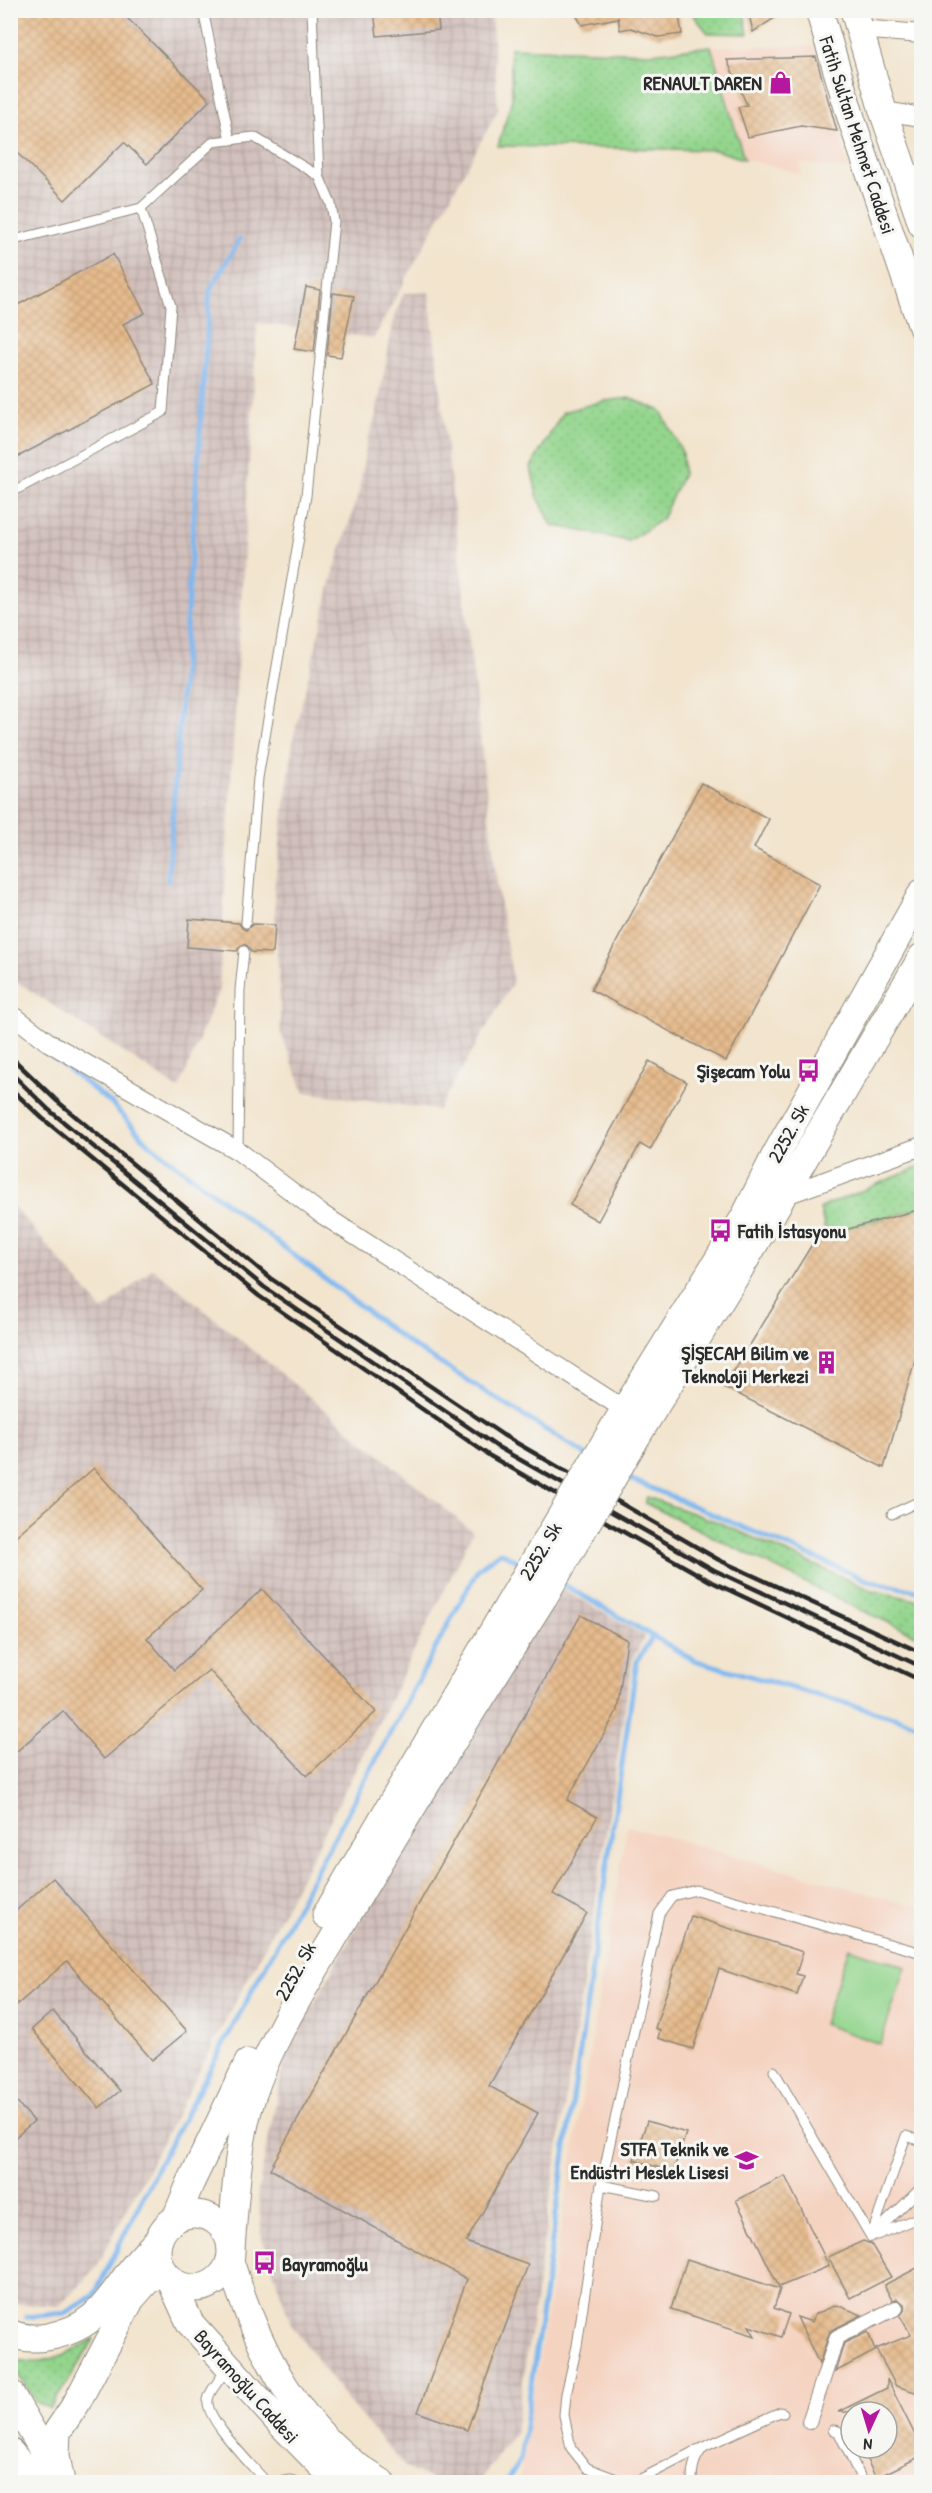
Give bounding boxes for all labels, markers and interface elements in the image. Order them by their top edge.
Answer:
street label: Fatih Sultan Mehmet Caddesi [813,32,903,237]
place label: RENAULT DAREN [643,69,762,96]
shop icon: RENAULT DAREN [767,69,793,95]
place label: Şişecam Yolu [697,1057,791,1084]
bus stop icon: Şişecam Yolu [795,1057,821,1083]
street label: 2252. Sk [761,1099,815,1167]
bus stop icon: Fatih İstasyonu [707,1217,733,1243]
place label: Fatih İstasyonu [737,1217,847,1245]
place label: ŞİŞECAM Bilim ve Teknoloji Merkezi [681,1339,809,1389]
building icon: ŞİŞECAM Bilim ve Teknoloji Merkezi [814,1350,840,1376]
street label: 2252. Sk [512,1517,568,1585]
street label: 2252. Sk [268,1937,322,2005]
place label: STFA Teknik ve Endüstri Meslek Lisesi [570,2135,729,2185]
school or university icon: STFA Teknik ve Endüstri Meslek Lisesi [734,2147,760,2173]
bus stop icon: Bayramoğlu [251,2250,277,2276]
place label: Bayramoğlu [282,2250,369,2278]
street label: Bayramoğlu Caddesi [188,2323,306,2449]
north arrow [839,2400,899,2460]
text: N [862,2434,873,2456]

